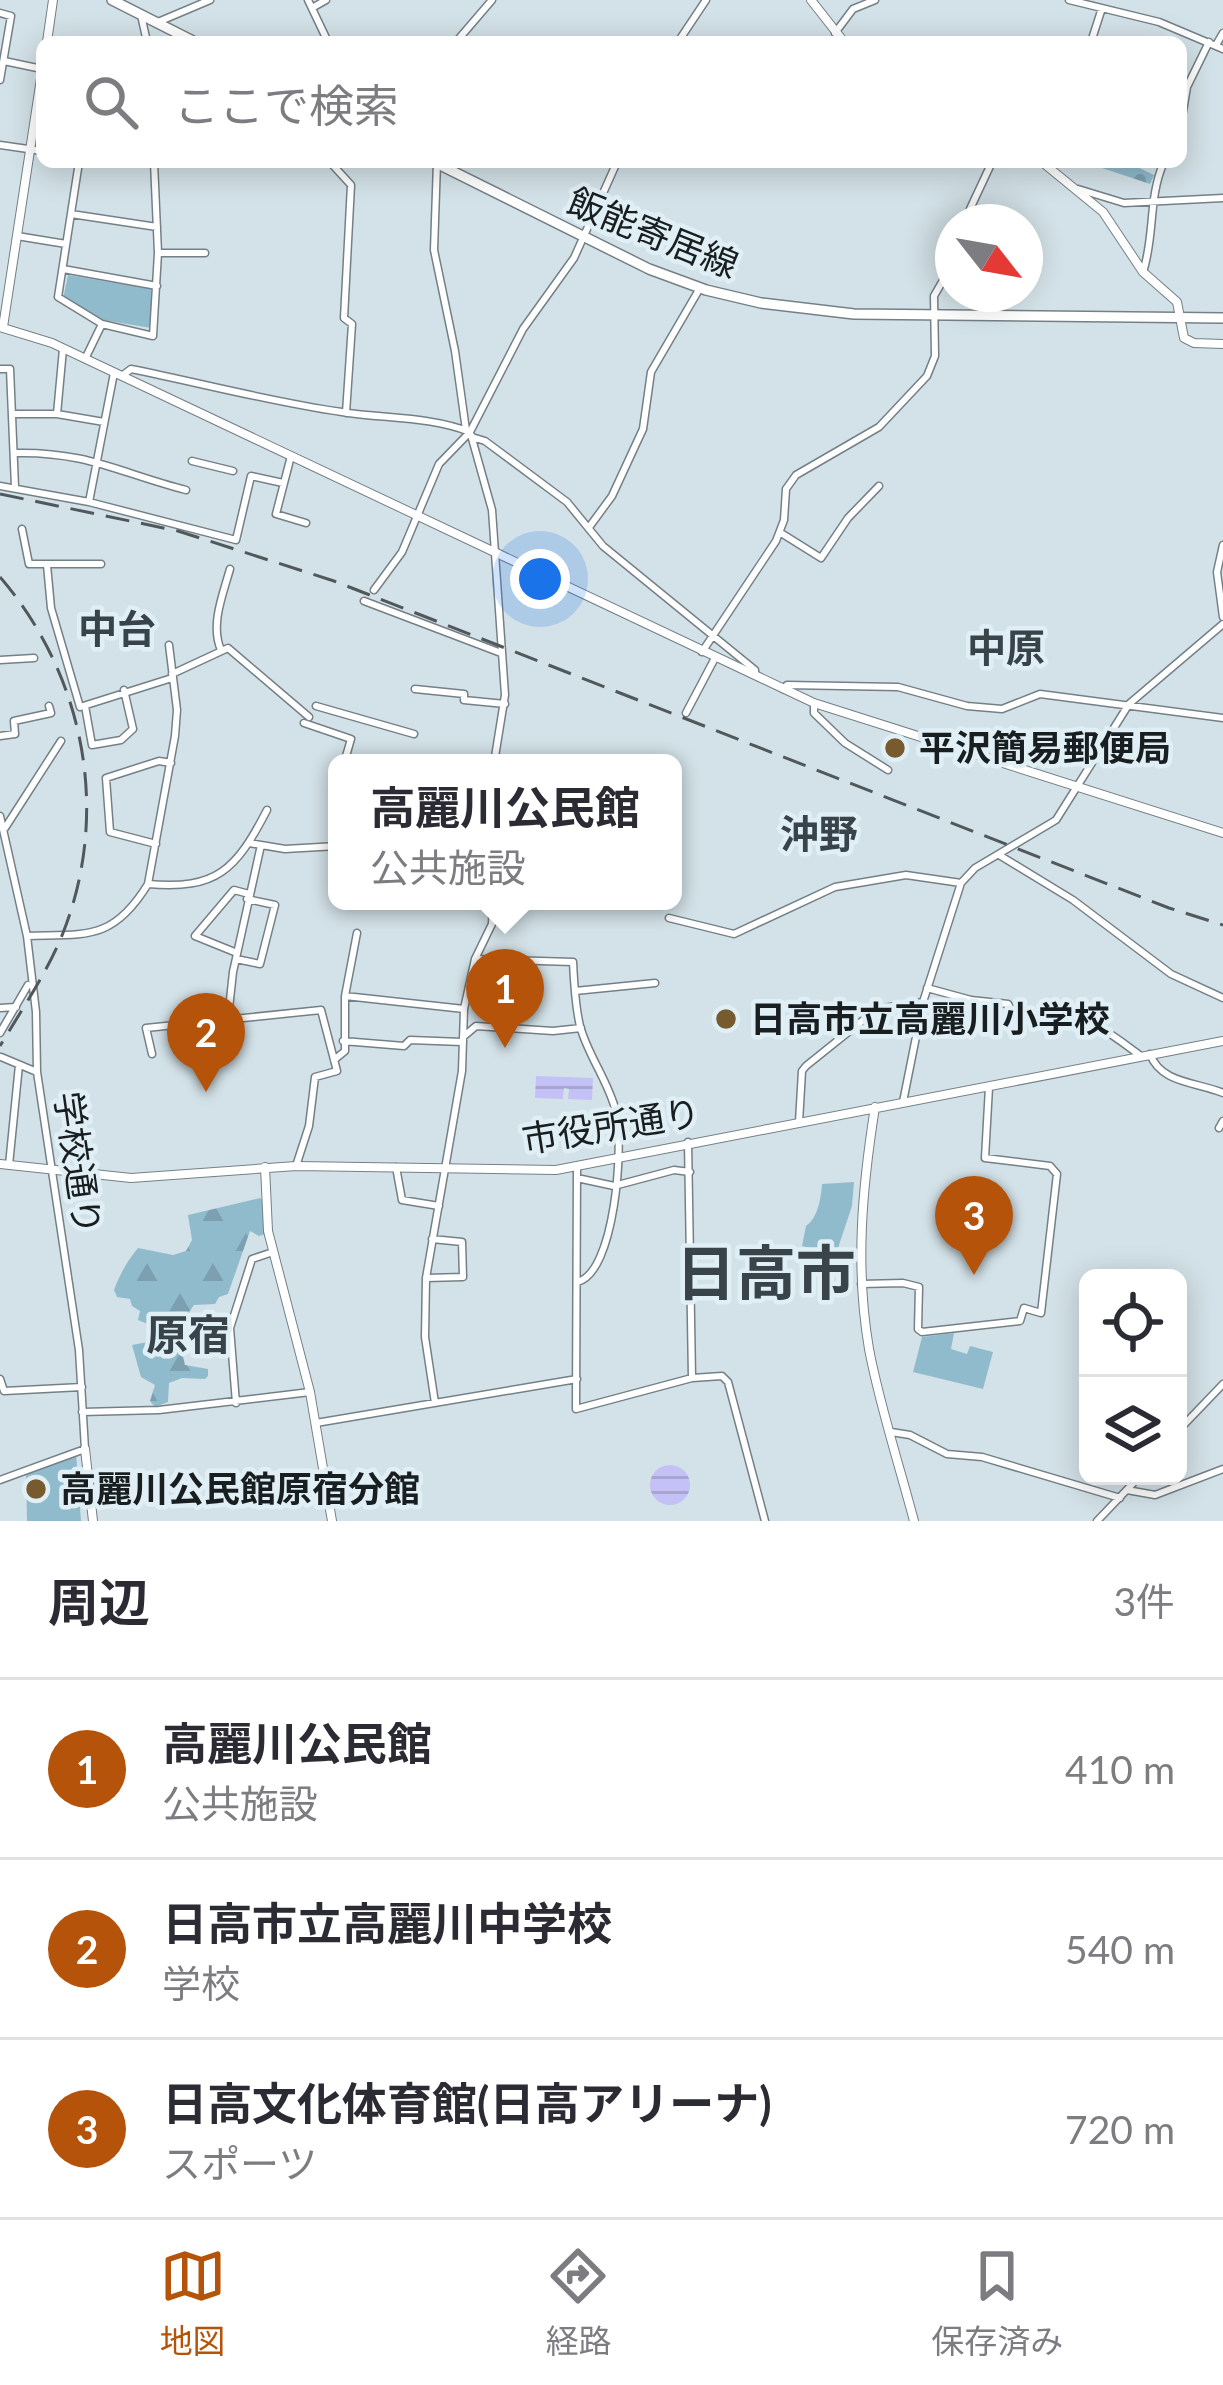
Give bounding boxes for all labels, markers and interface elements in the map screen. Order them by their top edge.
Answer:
search box [36,36,1187,168]
icon: search [78,69,144,135]
text: ここで検索 [174,78,399,132]
street label: 飯能寄居線 [562,178,745,286]
north arrow [935,204,1043,312]
your location [510,549,570,609]
district label: 中台 [78,605,156,651]
district label: 中原 [967,624,1045,670]
place label: 平沢簡易郵便局 [919,725,1171,769]
marker: 平沢簡易郵便局 [882,735,908,761]
popup [328,754,682,910]
text: 高麗川公民館 [370,780,640,834]
district label: 沖野 [780,810,858,856]
text: 公共施設 [370,844,526,890]
pin: 1 [466,949,544,1048]
pin: 2 [167,993,245,1092]
place label: 日高市立高麗川小学校 [750,996,1110,1040]
marker: 日高市立高麗川小学校 [713,1006,739,1032]
street label: 学校通り [47,1088,111,1237]
street label: 市役所通り [519,1089,703,1161]
pin: 3 [935,1176,1013,1275]
district label: 日高市 [676,1236,856,1308]
map controls [1079,1269,1187,1485]
button: locate [1079,1269,1187,1377]
district label: 原宿 [146,1309,230,1359]
button: layers [1079,1377,1187,1485]
place label: 高麗川公民館原宿分館 [60,1466,420,1510]
marker: 高麗川公民館原宿分館 [23,1476,49,1502]
text: 周辺 [48,1571,150,1632]
text: 3件 [1113,1578,1175,1624]
text: 高麗川公民館 [162,1716,432,1770]
text: 1 [76,1746,98,1792]
text: 410 m [1065,1746,1175,1792]
text: 公共施設 [162,1780,318,1826]
text: 日高市立高麗川中学校 [162,1896,612,1950]
text: 2 [76,1926,98,1972]
text: 540 m [1065,1926,1175,1972]
text: 学校 [162,1960,240,2006]
text: 日高文化体育館(日高アリーナ) [162,2076,772,2130]
text: 3 [76,2106,98,2152]
text: 720 m [1065,2106,1175,2152]
text: スポーツ [162,2140,317,2186]
tab: 地図 [160,2243,226,2363]
tab: 経路 [545,2243,611,2363]
tab: 保存済み [931,2243,1063,2363]

